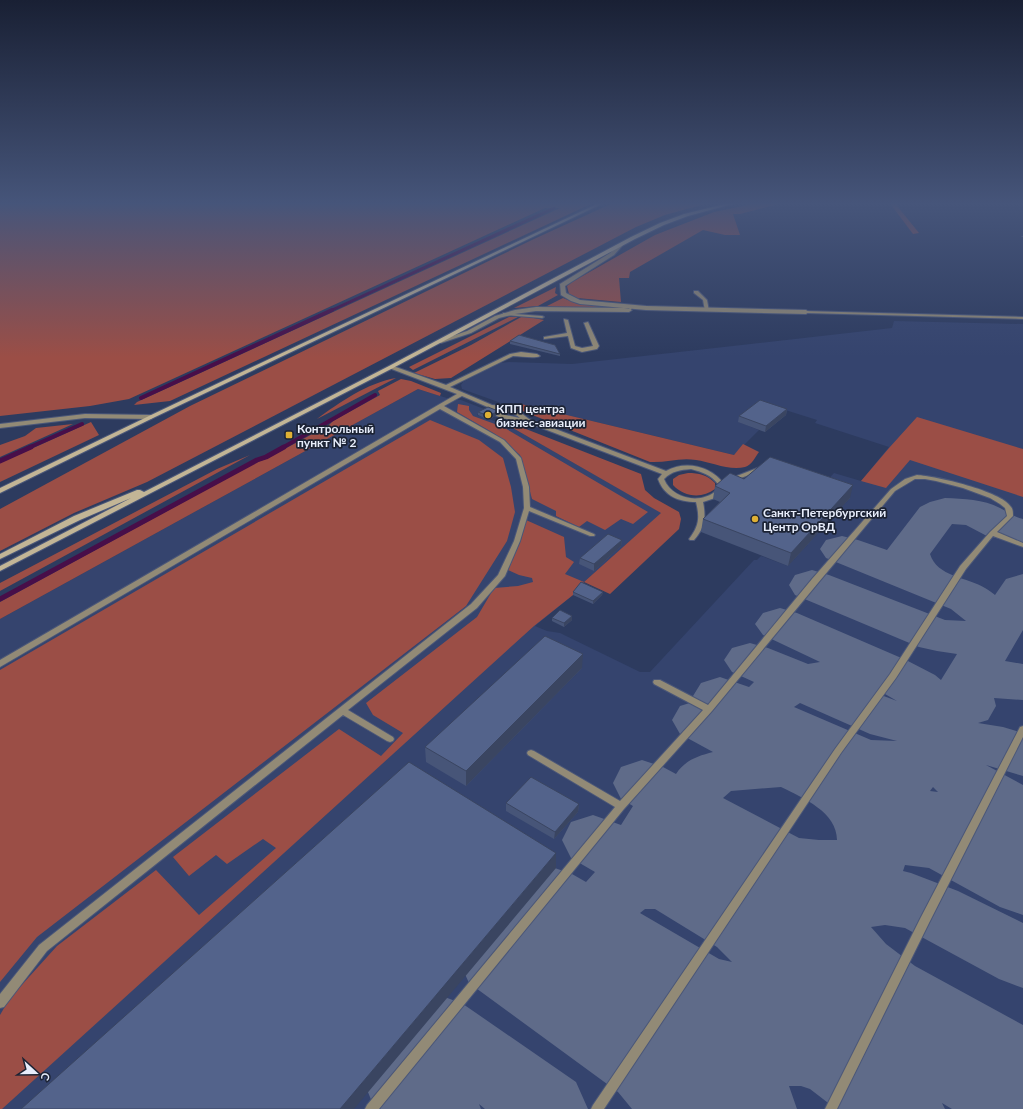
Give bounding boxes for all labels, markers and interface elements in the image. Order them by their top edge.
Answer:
place label: КПП центра бизнес-авиации [496,401,586,430]
marker: КПП центра бизнес-авиации [483,410,493,420]
place label: Контрольный пункт № 2 [297,421,374,450]
marker: Контрольный пункт № 2 [284,430,294,440]
place label: Санкт-Петербургский Центр ОрВД [763,505,886,534]
marker: Санкт-Петербургский Центр ОрВД [750,514,760,524]
north arrow [16,1053,56,1093]
text: С [38,1071,53,1083]

